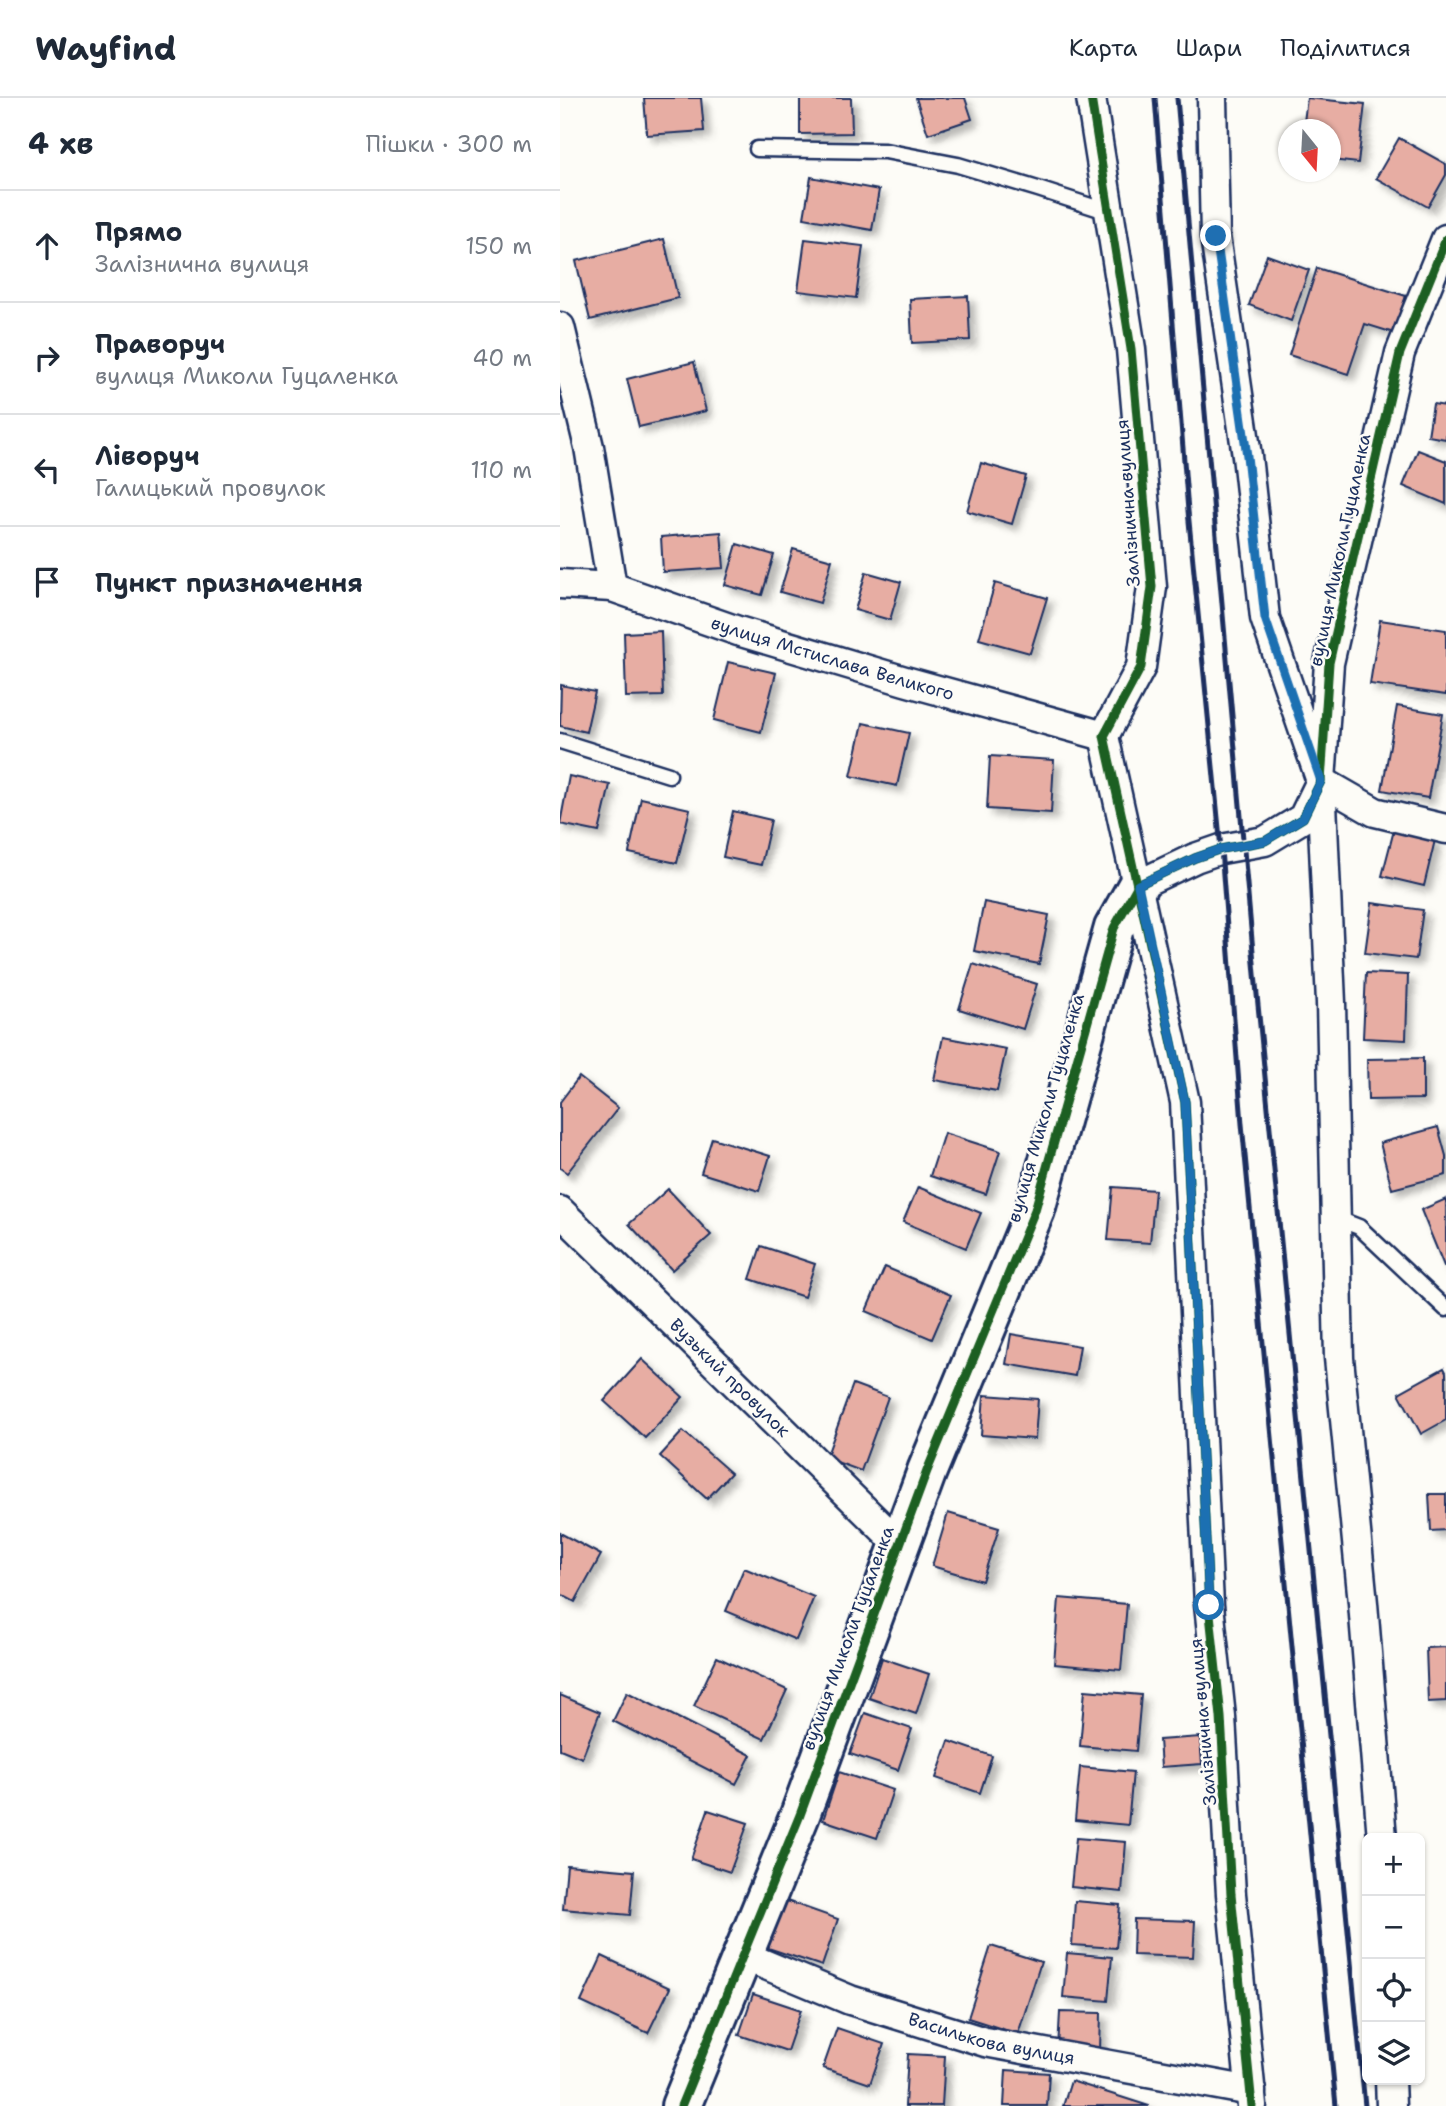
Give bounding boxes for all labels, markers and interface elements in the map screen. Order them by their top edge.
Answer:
text: Wayfind [35,26,176,71]
text: Карта [1069,32,1137,64]
text: Шари [1175,32,1242,64]
text: Поділитися [1280,32,1411,64]
north arrow [1278,119,1341,182]
text: 4 хв [28,123,93,164]
text: Пішки · 300 m [366,129,532,159]
text: Прямо [95,214,183,249]
route end [1200,220,1231,251]
icon: ahead [28,227,66,265]
text: 150 m [465,231,532,261]
text: Залізнична вулиця [95,249,309,279]
text: Праворуч [95,326,225,361]
icon: right [28,339,66,377]
text: 40 m [472,343,532,373]
text: вулиця Миколи Гуцаленка [95,361,398,391]
street label: Залізнична вулиця [1110,418,1146,588]
street label: вулиця Миколи Гуцаленка [1304,432,1376,668]
text: Ліворуч [95,438,200,473]
icon: left [28,451,66,489]
text: 110 m [470,455,532,485]
text: Галицький провулок [95,473,326,503]
icon: arrive [28,563,66,601]
text: Пункт призначення [95,565,363,600]
street label: вулиця Мстислава Великого [708,610,957,706]
street label: вулиця Миколи Гуцаленка [1002,991,1090,1225]
street label: Вузький провулок [664,1313,795,1443]
street label: вулиця Миколи Гуцаленка [796,1522,900,1754]
route start [1193,1589,1224,1620]
street label: Залізнична вулиця [1184,1637,1222,1807]
map controls [1362,1833,1425,2085]
button: + [1362,1833,1425,1896]
button: − [1362,1896,1425,1959]
button: locate [1362,1959,1425,2022]
street label: Василькова вулиця [905,2007,1077,2070]
button: layers [1362,2022,1425,2085]

